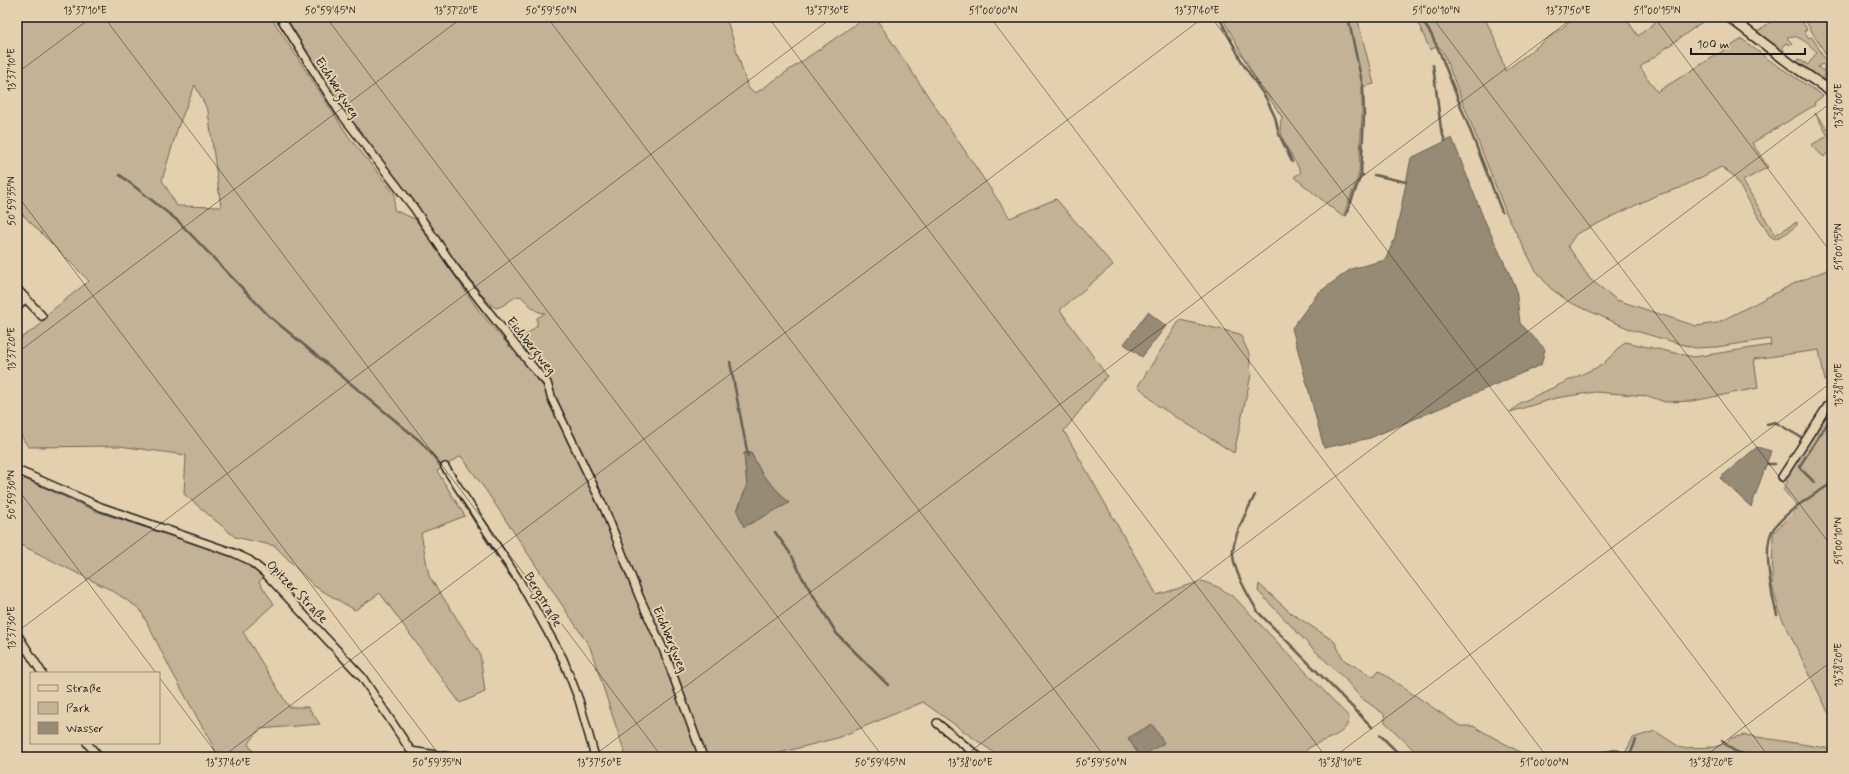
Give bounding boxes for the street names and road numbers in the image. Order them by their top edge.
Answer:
street label: Eichbergweg [309,54,363,123]
street label: Eichbergweg [501,313,559,380]
street label: Opitzer Straße [263,557,331,627]
street label: Bergstraße [519,569,566,631]
street label: Eichbergweg [646,604,691,676]

